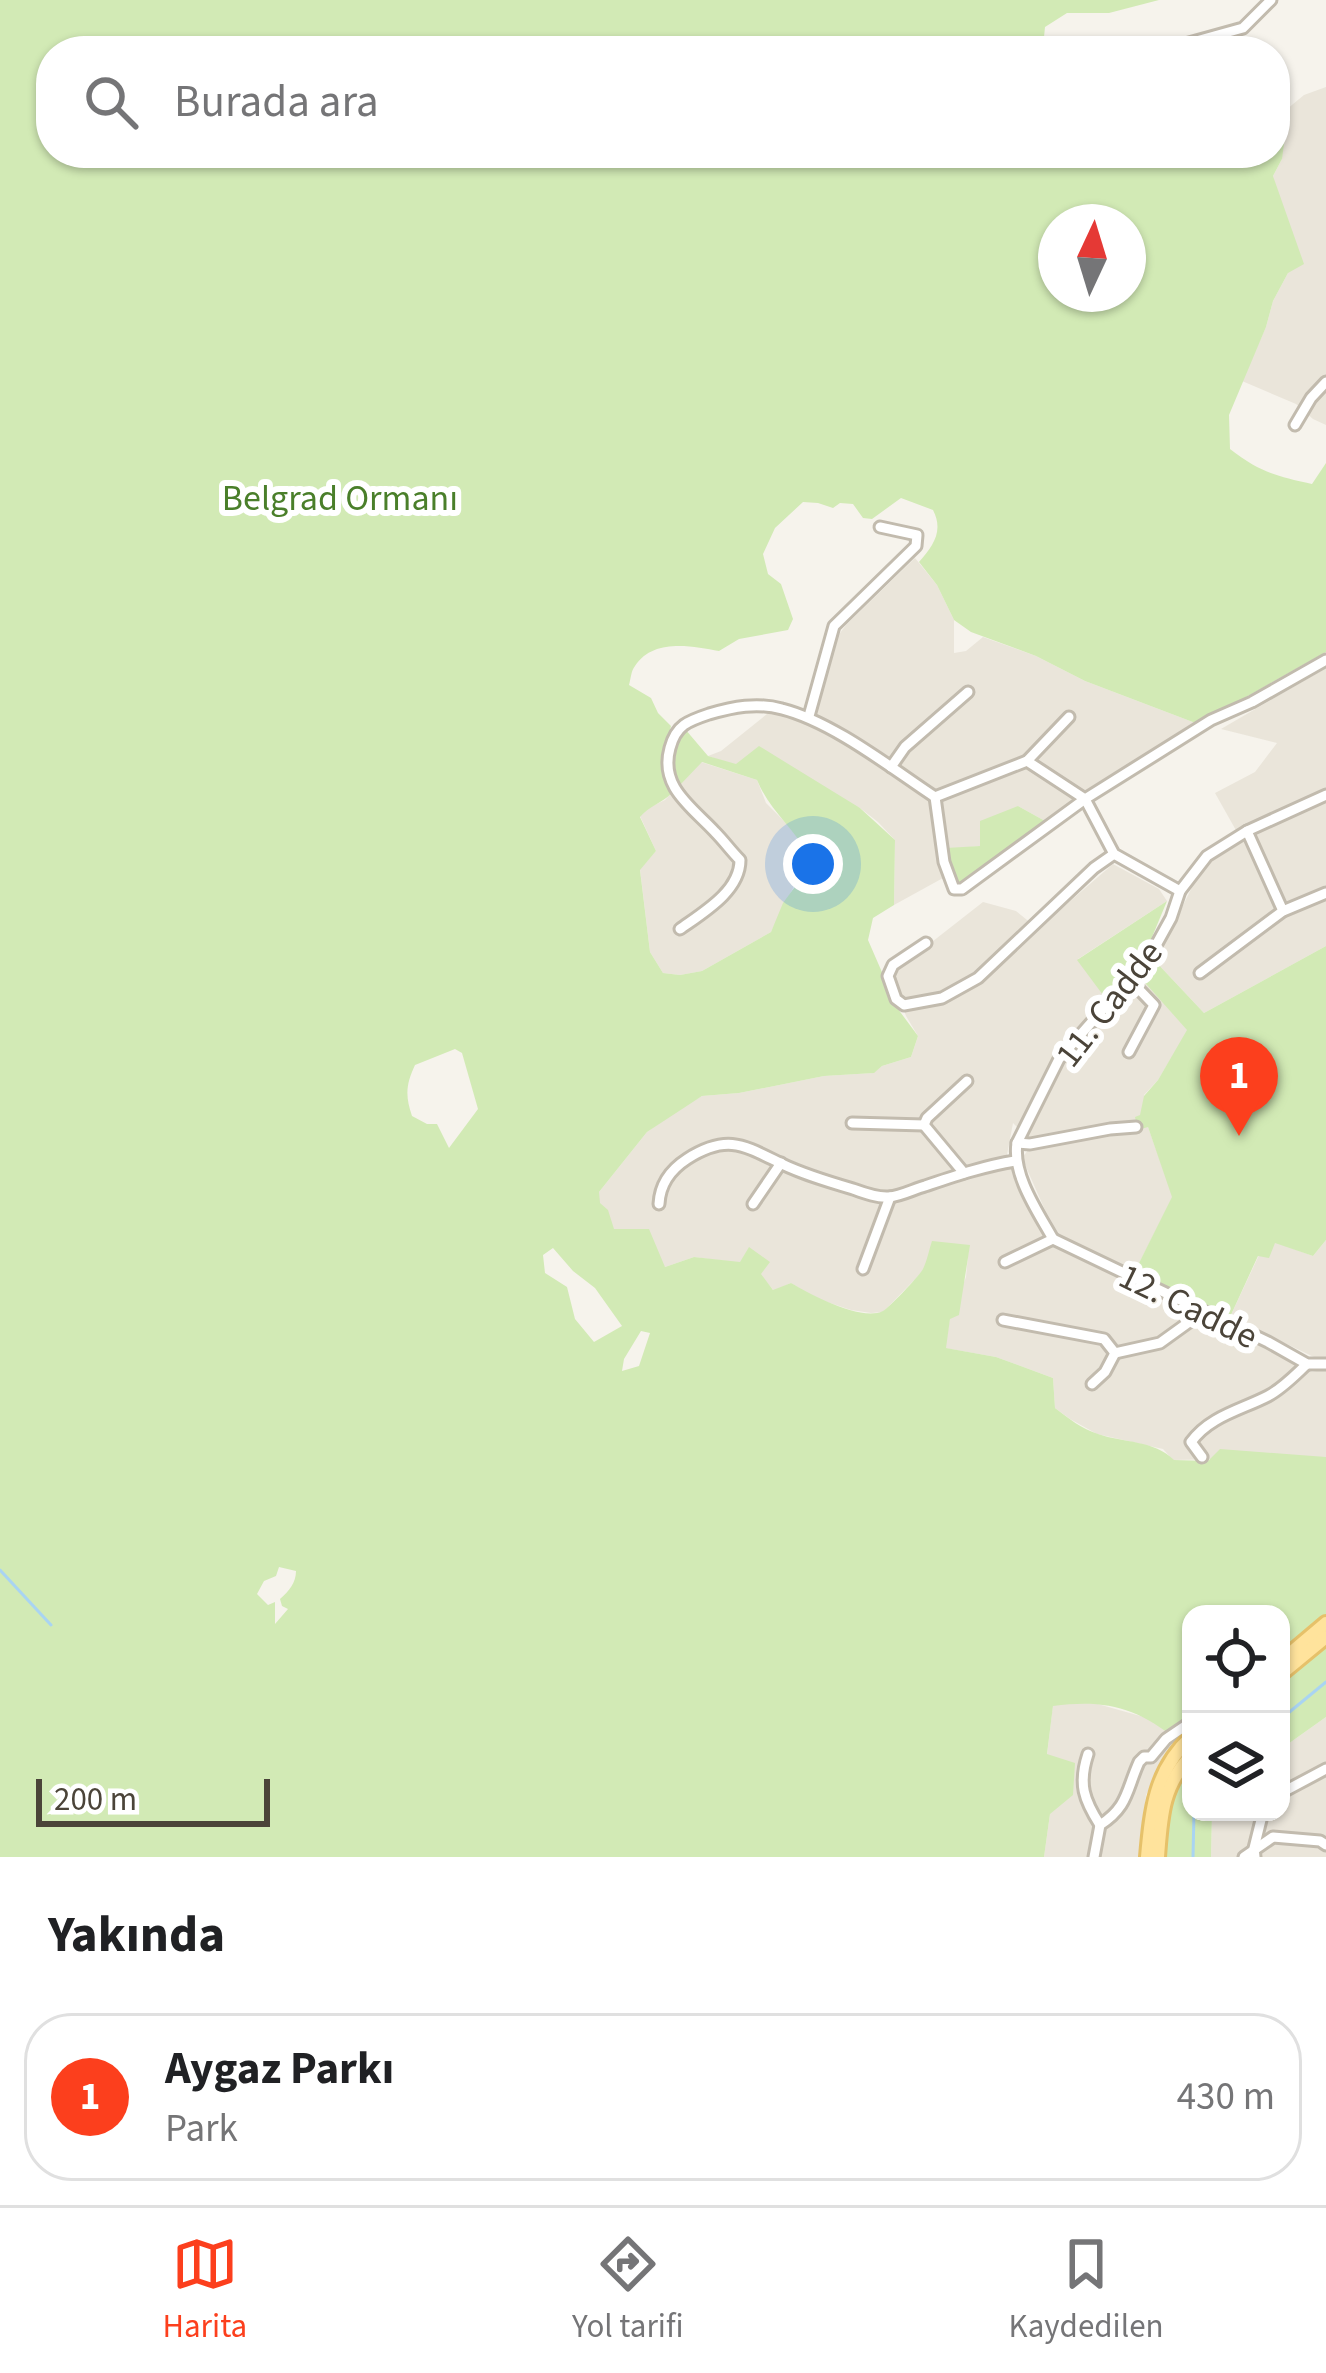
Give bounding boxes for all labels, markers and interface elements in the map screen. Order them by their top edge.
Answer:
search box [36,36,1290,168]
icon: search [78,69,144,135]
text: Burada ara [174,70,379,134]
north arrow [1038,204,1146,312]
park label: Belgrad Ormanı [222,473,458,524]
your location [783,834,843,894]
street label: 11. Cadde [1043,930,1175,1078]
pin: 1 [1200,1037,1278,1136]
street label: 12. Cadde [1110,1251,1266,1362]
map controls [1182,1605,1290,1821]
button: locate [1182,1605,1290,1713]
button: layers [1182,1713,1290,1821]
scale bar [36,1773,270,1826]
text: 200 m [54,1776,137,1823]
text: Yakında [48,1899,225,1971]
text: Aygaz Parkı [165,2037,394,2101]
text: 1 [80,2069,100,2125]
text: 430 m [1177,2069,1275,2125]
text: Park [165,2101,238,2157]
tab: Harita [162,2231,247,2350]
tab: Yol tarifi [572,2231,684,2350]
tab: Kaydedilen [1009,2231,1164,2350]

